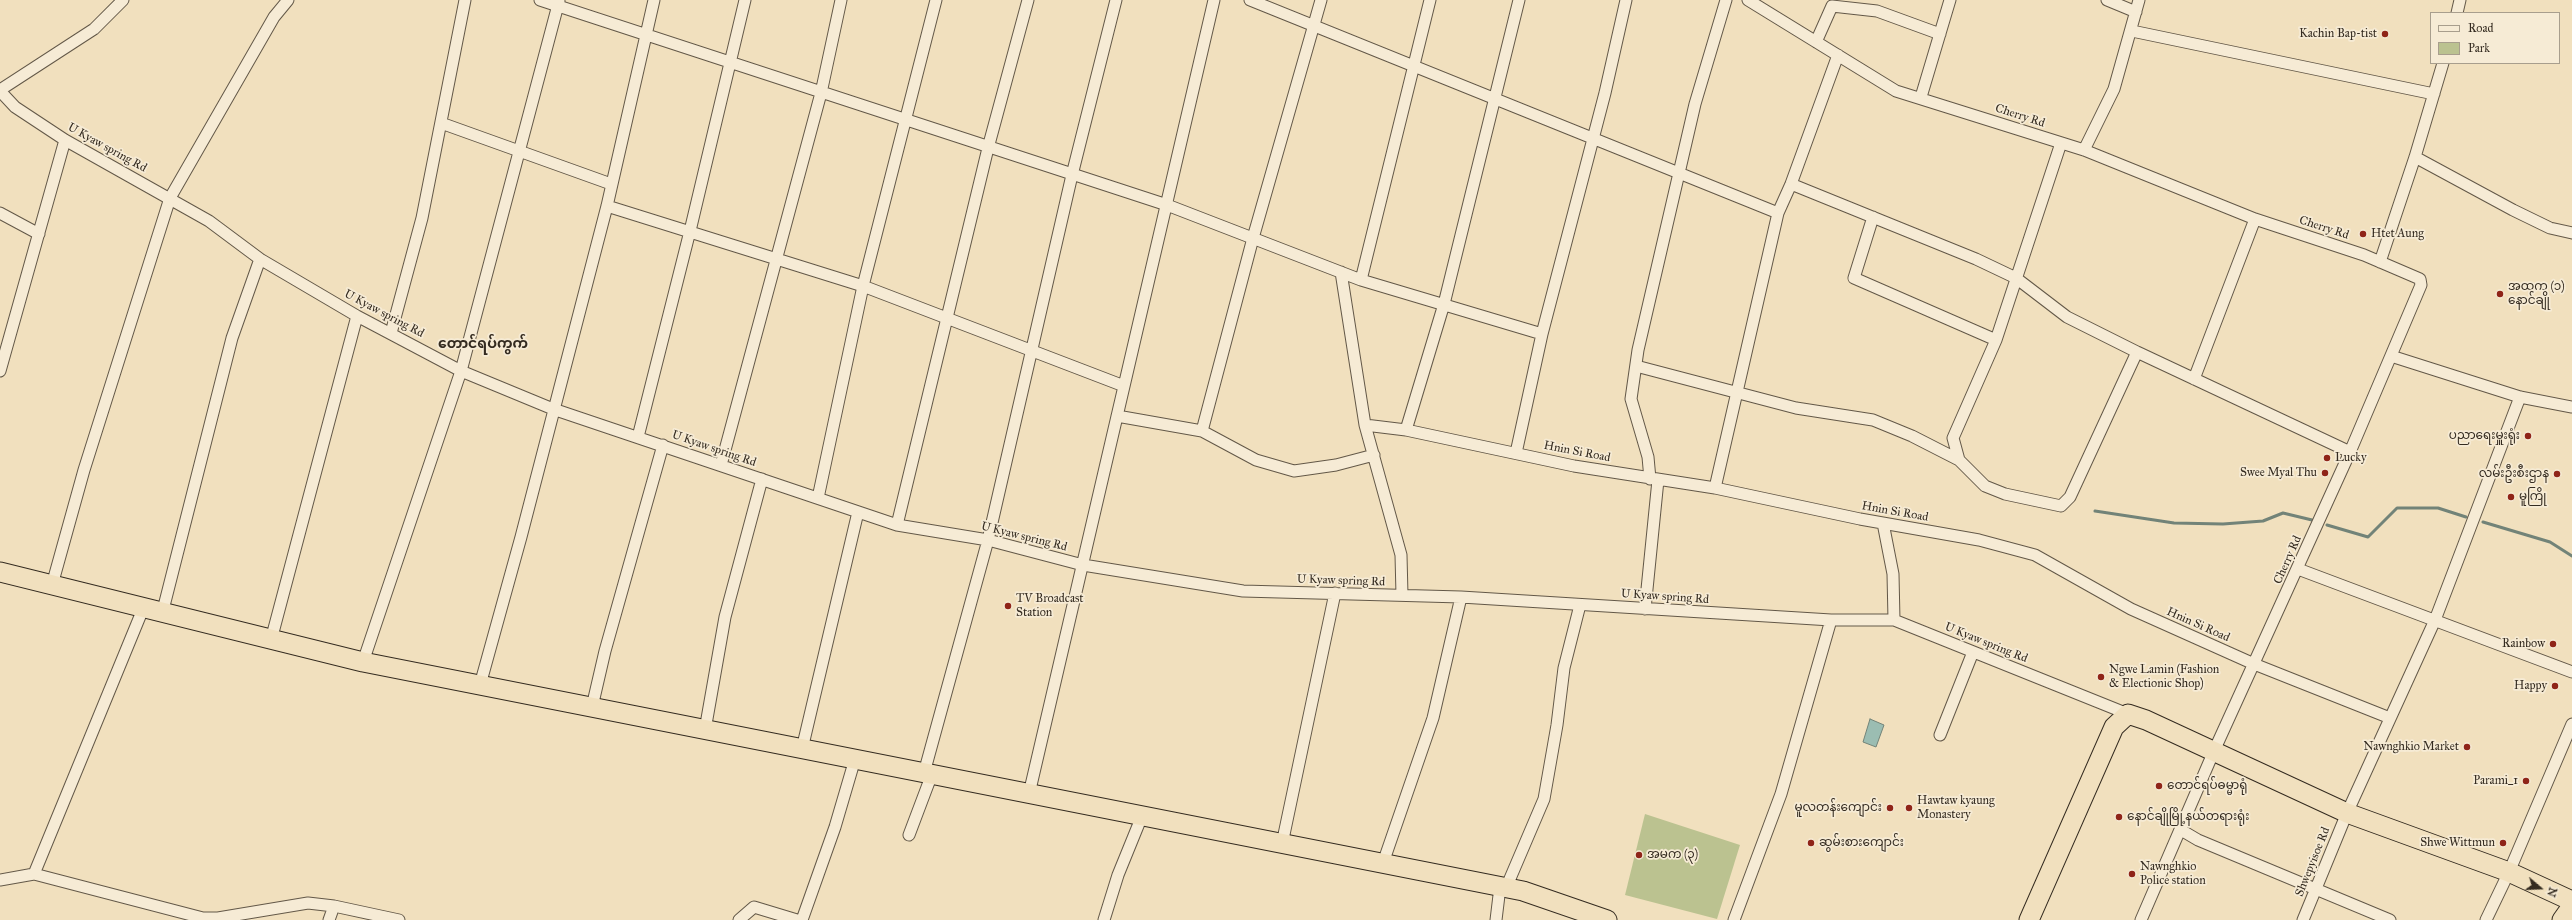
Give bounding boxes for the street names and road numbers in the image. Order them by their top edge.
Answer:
street label: Cherry Rd [1993,101,2047,131]
street label: U Kyaw spring Rd [65,120,149,176]
street label: Cherry Rd [2297,213,2351,243]
street label: U Kyaw spring Rd [342,287,426,341]
street label: U Kyaw spring Rd [670,428,758,470]
street label: Hnin Si Road [1542,438,1612,466]
street label: Hnin Si Road [1860,499,1930,525]
street label: U Kyaw spring Rd [979,519,1069,555]
street label: Cherry Rd [2271,534,2305,586]
street label: U Kyaw spring Rd [1297,572,1385,590]
street label: U Kyaw spring Rd [1620,587,1710,607]
street label: Hnin Si Road [2164,605,2232,645]
street label: U Kyaw spring Rd [1942,620,2030,666]
street label: Shwepyisoe Rd [2293,825,2333,899]

